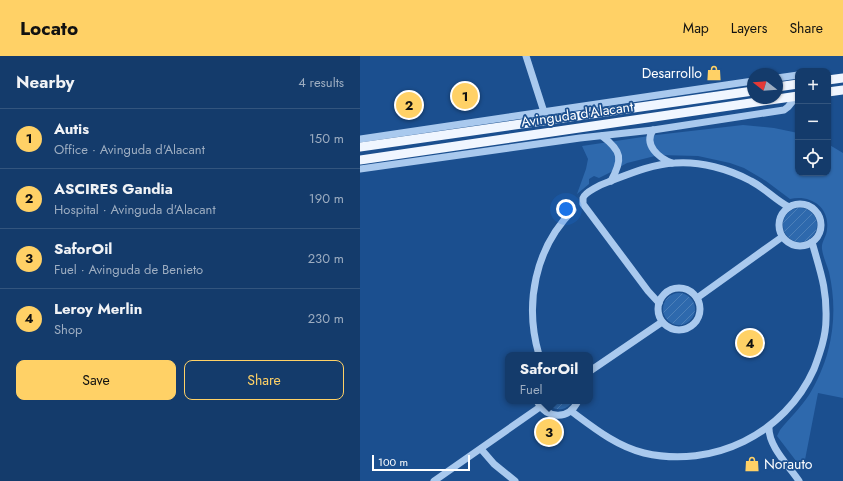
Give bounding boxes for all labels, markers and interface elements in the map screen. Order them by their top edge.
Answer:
text: Locato [20,15,78,42]
text: Map [683,18,709,38]
text: Layers [731,18,767,38]
text: Share [789,18,823,38]
place label: Desarrollo [642,63,702,83]
shop icon: Desarrollo [705,64,723,82]
north arrow [747,68,783,104]
map controls [795,68,831,176]
button: + [795,68,831,104]
text: Nearby [16,70,74,94]
text: 4 results [298,73,344,92]
pin: 1 [452,81,478,111]
pin: 2 [396,90,422,120]
street label: Avinguda d'Alacant [520,96,635,132]
button: − [795,104,831,140]
text: Autis [54,118,89,140]
text: 1 [26,129,32,148]
text: 150 m [309,129,344,148]
text: Office · Avinguda d'Alacant [54,140,205,159]
button: locate [795,140,831,176]
text: ASCIRES Gandia [54,178,173,200]
text: 2 [25,189,33,208]
text: 190 m [309,189,344,208]
your location [556,199,576,219]
text: Hospital · Avinguda d'Alacant [54,200,216,219]
text: SaforOil [54,238,112,260]
text: 3 [25,249,33,268]
text: 230 m [308,249,344,268]
text: Fuel · Avinguda de Benieto [54,260,203,279]
text: Leroy Merlin [54,298,142,320]
text: 4 [24,309,34,328]
text: 230 m [308,309,344,328]
text: Shop [54,320,82,339]
pin: 4 [737,328,763,358]
popup [505,352,593,404]
text: SaforOil [520,358,578,380]
button: Save [16,360,176,400]
button: Share [184,360,344,400]
text: Fuel [520,380,543,399]
pin: 3 [536,417,562,447]
scale bar [372,453,470,472]
text: 100 m [378,454,408,470]
place label: Norauto [764,454,813,474]
shop icon: Norauto [743,455,761,473]

